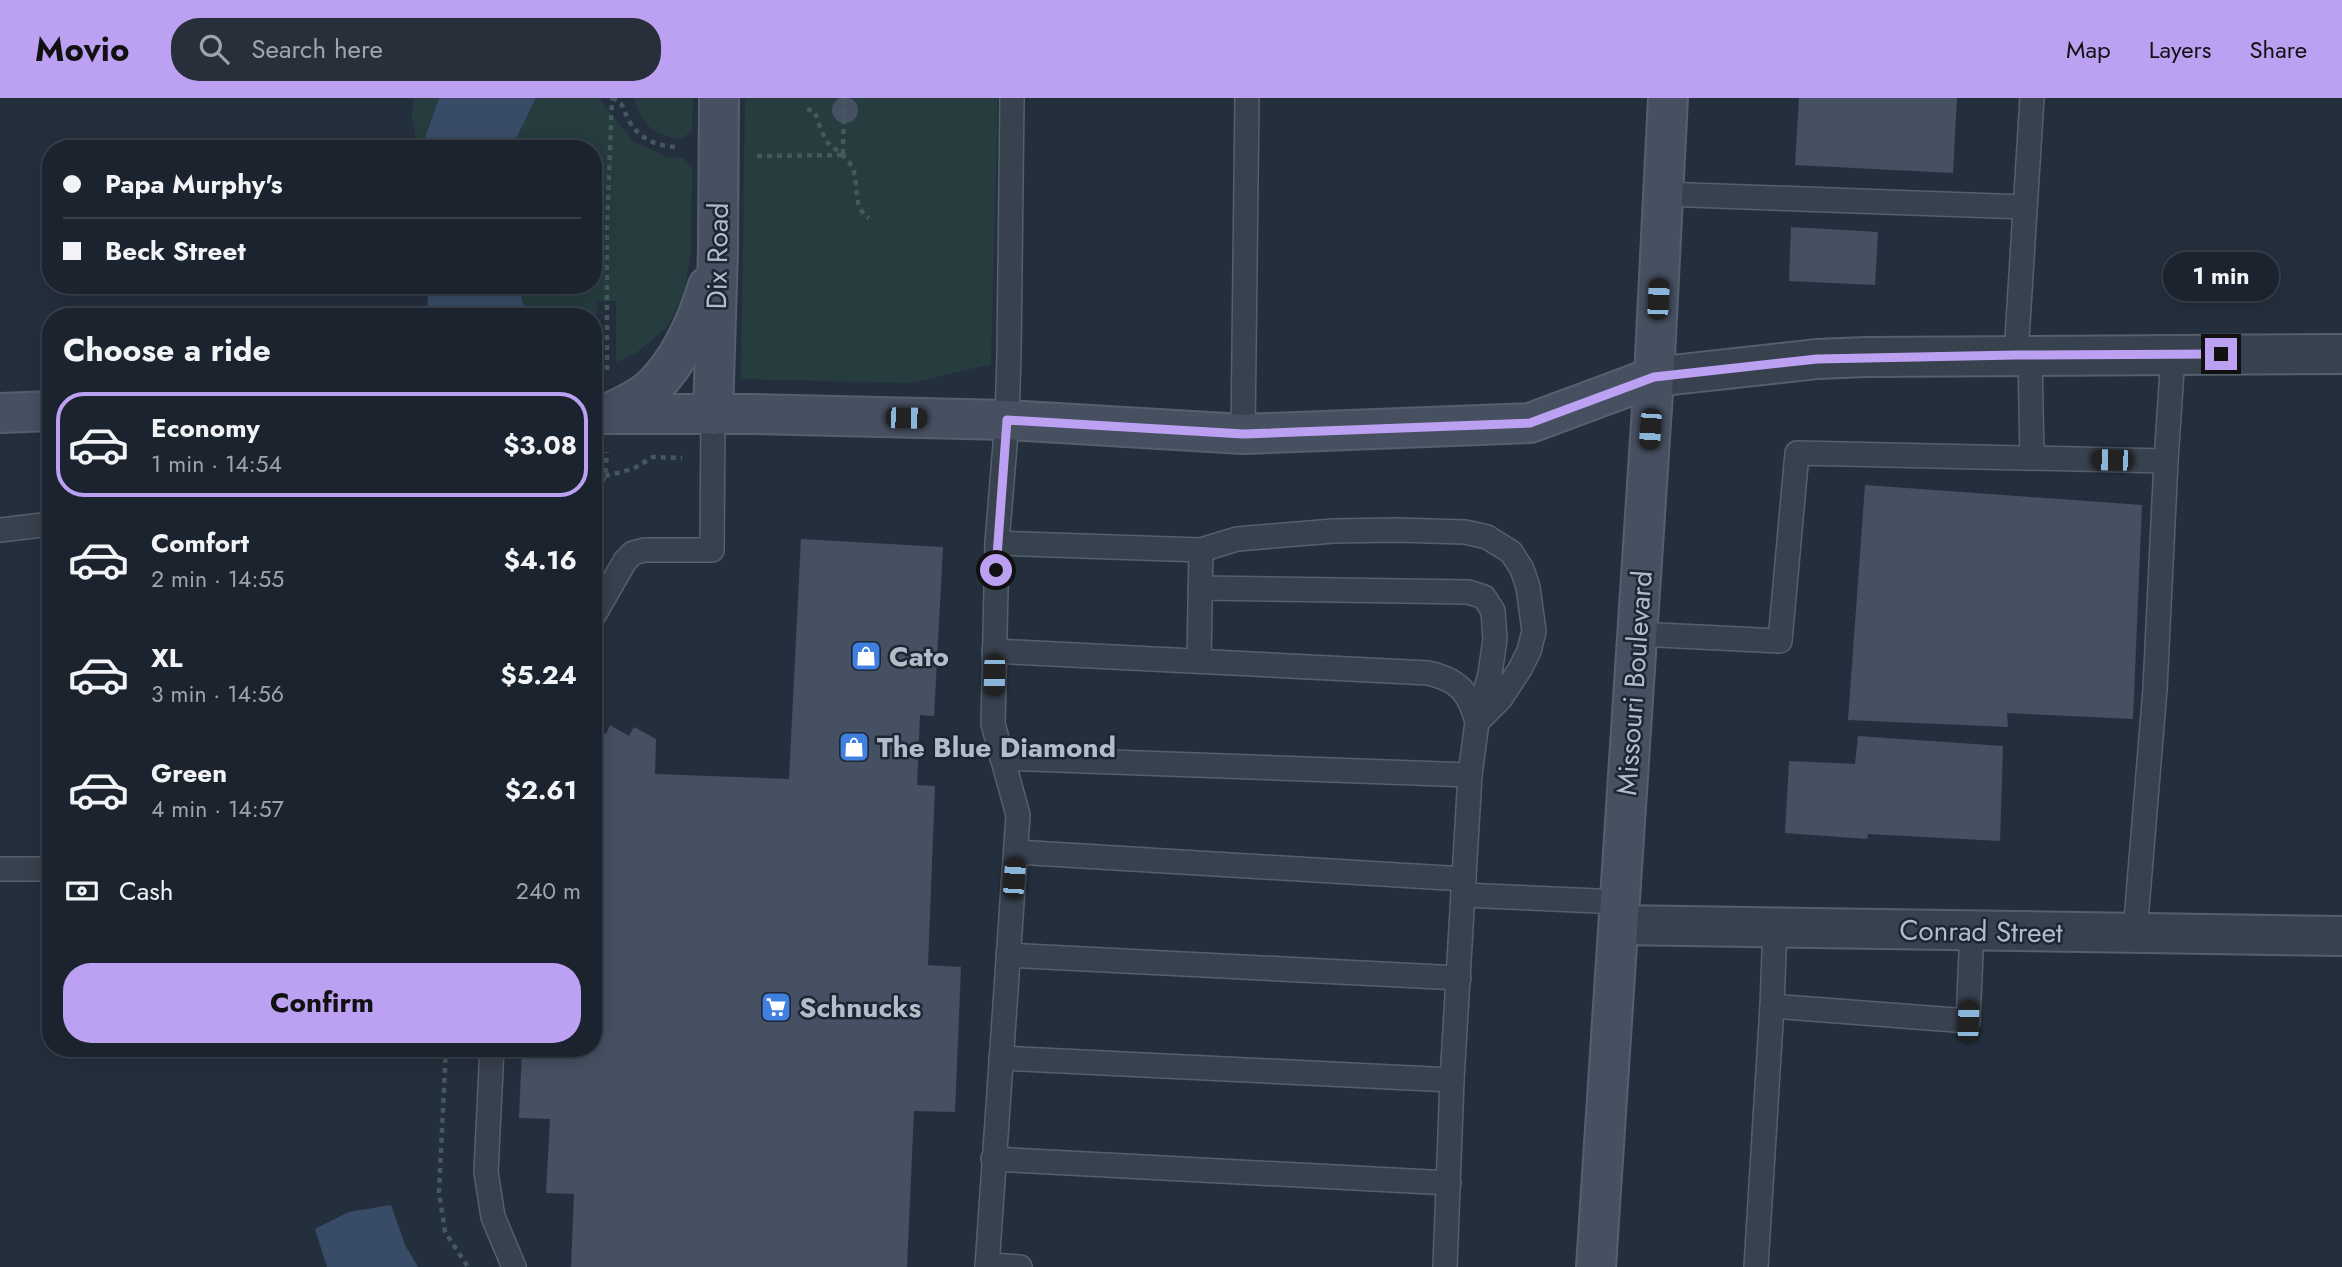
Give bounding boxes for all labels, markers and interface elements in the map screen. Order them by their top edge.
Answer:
search box [171,18,661,81]
text: Movio [35,26,129,73]
icon: search [195,30,233,68]
text: Search here [251,30,383,68]
text: Map [2066,32,2111,67]
text: Layers [2149,32,2211,67]
text: Share [2249,32,2307,67]
text: Papa Murphy's [105,165,283,203]
street label: Dix Road [696,202,739,310]
text: Beck Street [105,232,246,270]
callout: 1 min [2163,252,2279,302]
text: 1 min [2192,259,2250,293]
car [1647,277,1670,321]
text: Choose a ride [63,327,271,373]
route end [2205,338,2237,370]
car [885,407,928,429]
car [1639,407,1662,451]
text: Economy [151,409,260,447]
icon: car [67,413,130,476]
text: $3.08 [503,426,577,464]
text: 1 min · 14:54 [151,447,282,481]
car [2091,449,2134,471]
text: Comfort [151,524,249,562]
icon: car [67,528,130,591]
text: $4.16 [504,541,577,579]
route start [980,554,1012,586]
text: 2 min · 14:55 [151,562,284,596]
street label: Missouri Boulevard [1606,569,1663,797]
place label: Cato [889,636,949,677]
text: XL [151,639,183,677]
shop icon: Cato [849,639,883,673]
icon: car [67,643,130,706]
car [984,654,1005,696]
text: $5.24 [500,656,577,694]
text: 3 min · 14:56 [151,677,284,711]
place label: The Blue Diamond [877,727,1116,768]
shop icon: The Blue Diamond [837,730,871,764]
text: Green [151,754,227,792]
icon: car [67,758,130,821]
text: $2.61 [505,771,577,809]
text: 4 min · 14:57 [151,792,284,826]
car [1003,856,1026,900]
icon: cash [63,872,101,910]
text: Cash [119,872,173,910]
text: 240 m [516,874,581,908]
street label: Conrad Street [1899,910,2063,953]
button: Confirm [63,963,581,1043]
place label: Schnucks [799,987,921,1028]
supermarket icon: Schnucks [759,990,793,1024]
car [1957,1000,1980,1042]

